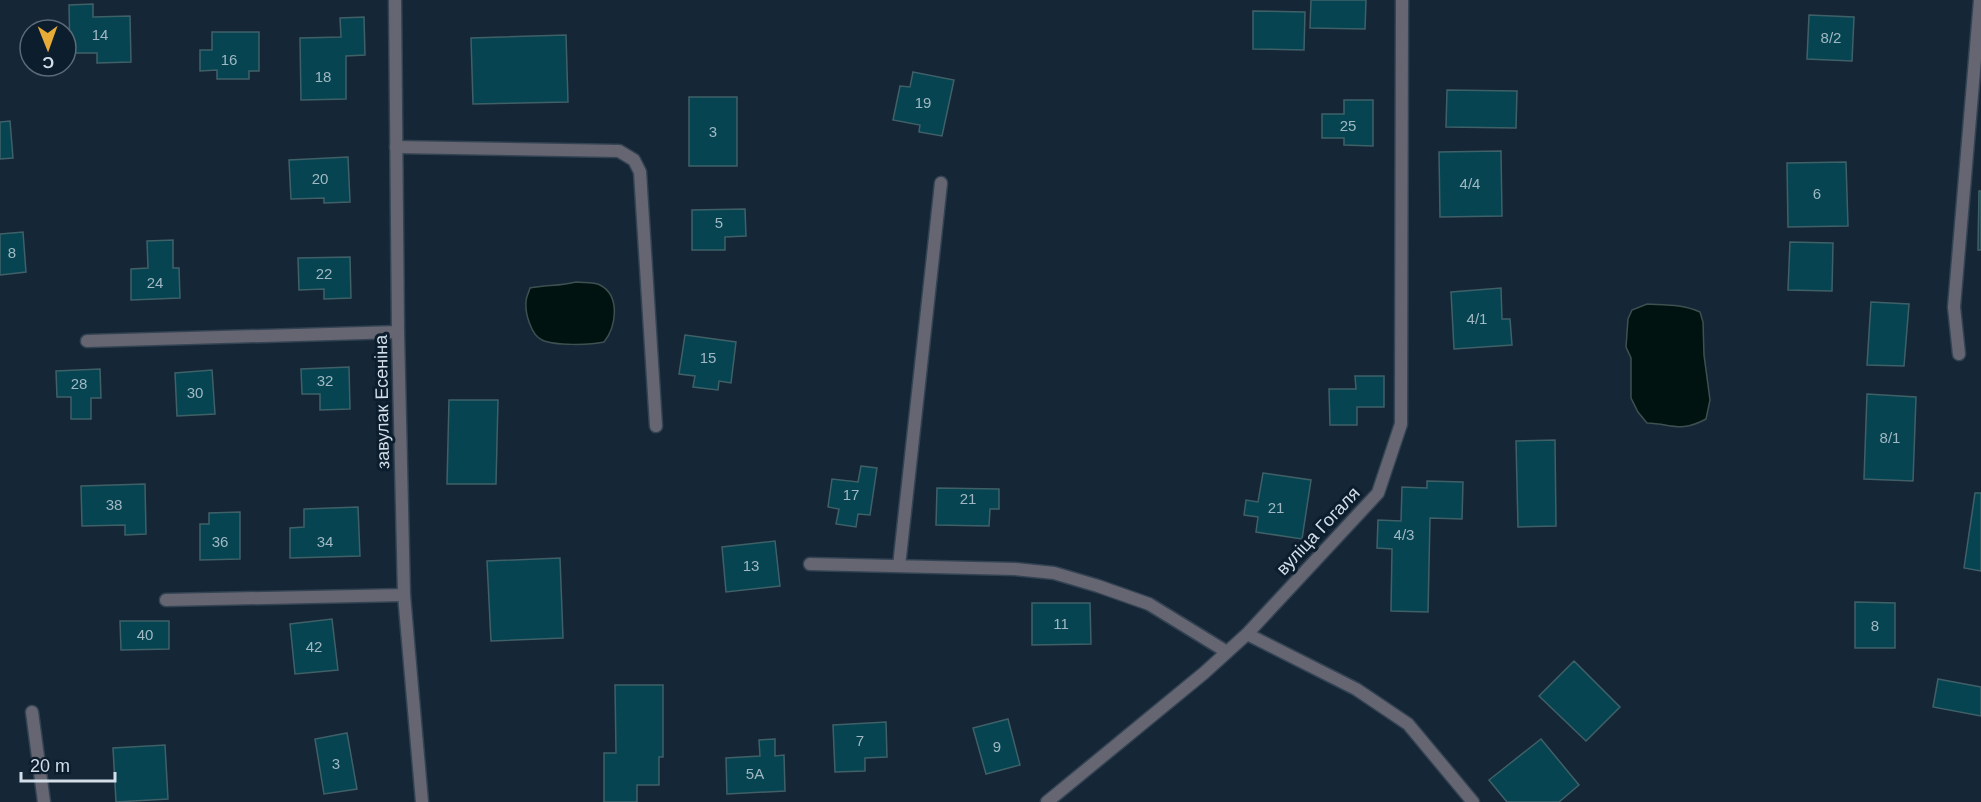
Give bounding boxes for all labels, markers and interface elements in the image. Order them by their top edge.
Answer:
north arrow [18,18,78,78]
house number: 14 [92,26,108,43]
house number: 8/2 [1821,29,1841,46]
house number: 16 [221,51,237,68]
text: С [42,54,54,71]
house number: 18 [315,68,331,85]
house number: 19 [915,94,931,111]
house number: 25 [1340,117,1356,134]
house number: 3 [709,123,717,140]
house number: 20 [312,170,328,187]
house number: 4/4 [1460,175,1480,192]
house number: 6 [1813,185,1821,202]
house number: 5 [715,214,723,231]
house number: 8 [8,244,16,261]
house number: 22 [316,265,332,282]
house number: 24 [147,274,163,291]
house number: 4/1 [1467,310,1487,327]
street label: завулак Есеніна [371,334,393,469]
house number: 15 [700,349,716,366]
house number: 32 [317,372,333,389]
house number: 28 [71,375,87,392]
house number: 30 [187,384,203,401]
house number: 8/1 [1880,429,1900,446]
street label: вуліца Гогаля [1272,483,1364,579]
house number: 17 [843,486,859,503]
house number: 21 [960,490,976,507]
house number: 38 [106,496,122,513]
house number: 21 [1268,499,1284,516]
house number: 4/3 [1394,526,1414,543]
house number: 36 [212,533,228,550]
house number: 34 [317,533,333,550]
house number: 13 [743,557,759,574]
house number: 11 [1053,615,1069,632]
house number: 8 [1871,617,1879,634]
house number: 40 [137,626,153,643]
house number: 42 [306,638,322,655]
house number: 7 [856,732,864,749]
house number: 9 [993,738,1001,755]
scale bar [21,745,116,783]
house number: 3 [332,755,340,772]
text: 20 m [30,756,70,776]
house number: 5А [746,765,764,782]

